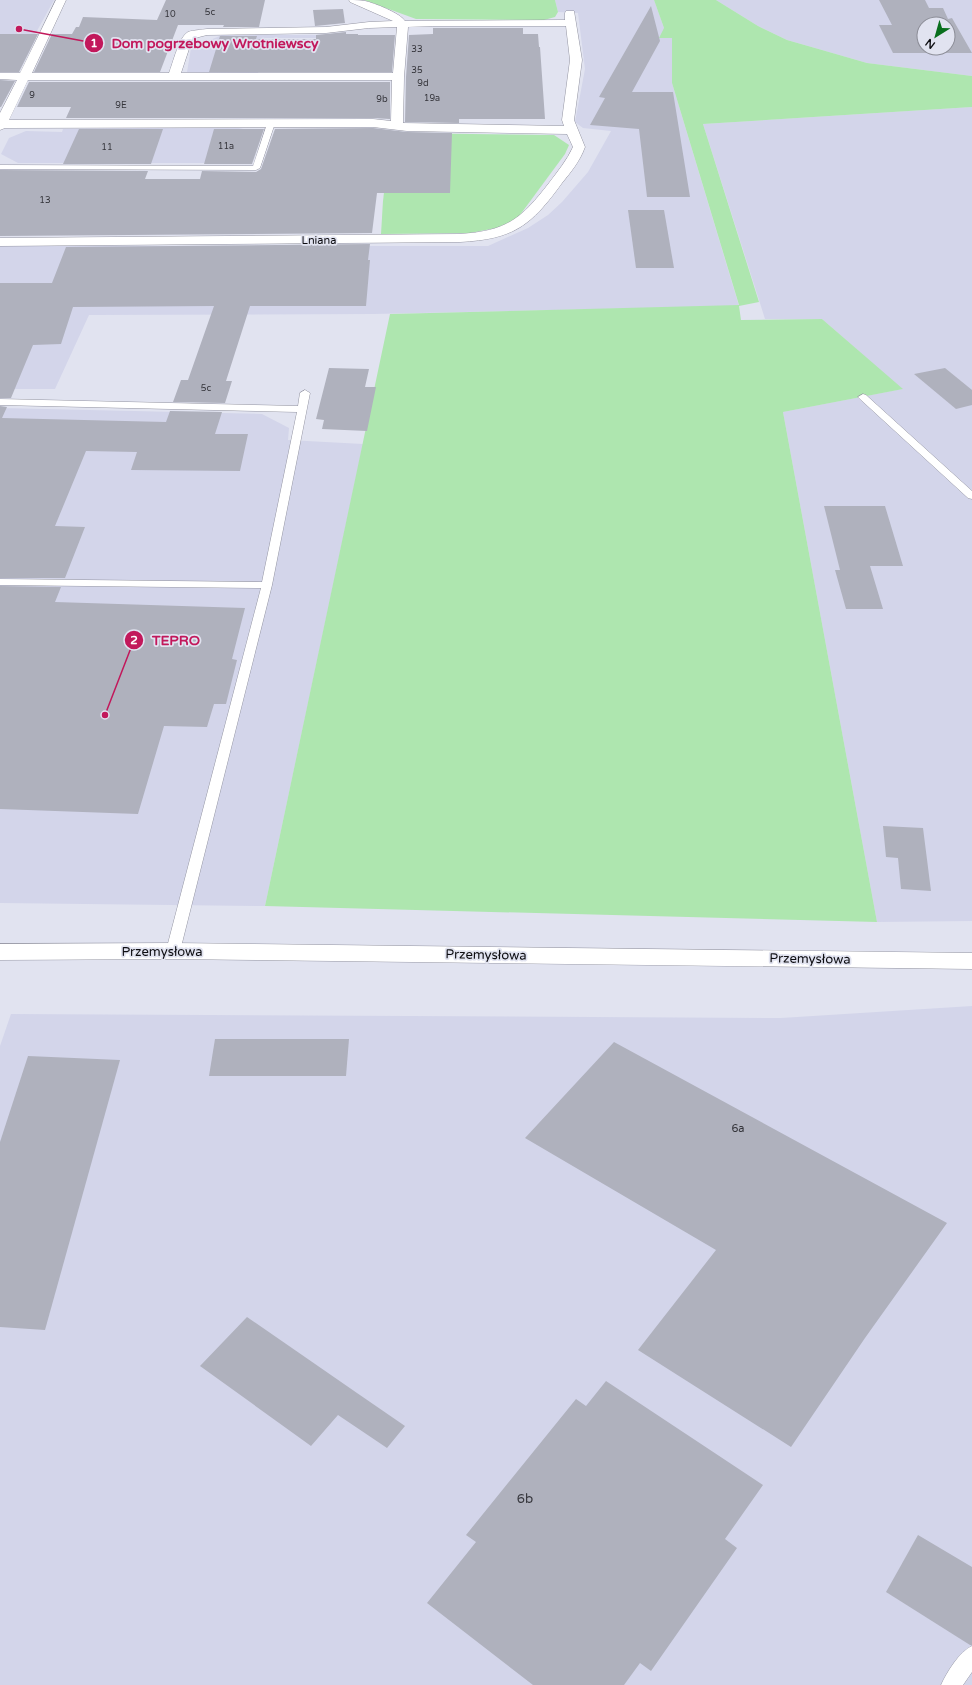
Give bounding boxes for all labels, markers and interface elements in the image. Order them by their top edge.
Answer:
house number: 5c [205,7,215,18]
house number: 10 [164,9,176,20]
north arrow [916,16,956,56]
callout: Dom pogrzebowy Wrotniewscy [84,30,327,56]
text: Dom pogrzebowy Wrotniewscy [112,35,319,52]
text: 1 [90,36,98,50]
text: N [923,36,938,51]
house number: 33 [411,44,423,55]
house number: 35 [411,65,423,76]
house number: 9d [417,78,429,89]
house number: 9 [29,90,35,101]
house number: 19a [424,93,440,104]
house number: 9b [376,94,388,105]
house number: 9E [115,100,127,111]
house number: 11a [218,141,234,152]
house number: 11 [101,142,113,153]
house number: 13 [39,195,51,206]
street label: Lniana [302,234,336,247]
house number: 5c [201,383,211,394]
callout: TEPRO [124,627,209,653]
text: TEPRO [151,632,200,649]
text: 2 [130,633,138,647]
street label: Przemysłowa [121,944,203,960]
street label: Przemysłowa [445,946,527,964]
street label: Przemysłowa [769,950,851,968]
house number: 6a [731,1122,745,1135]
house number: 6b [517,1491,533,1507]

